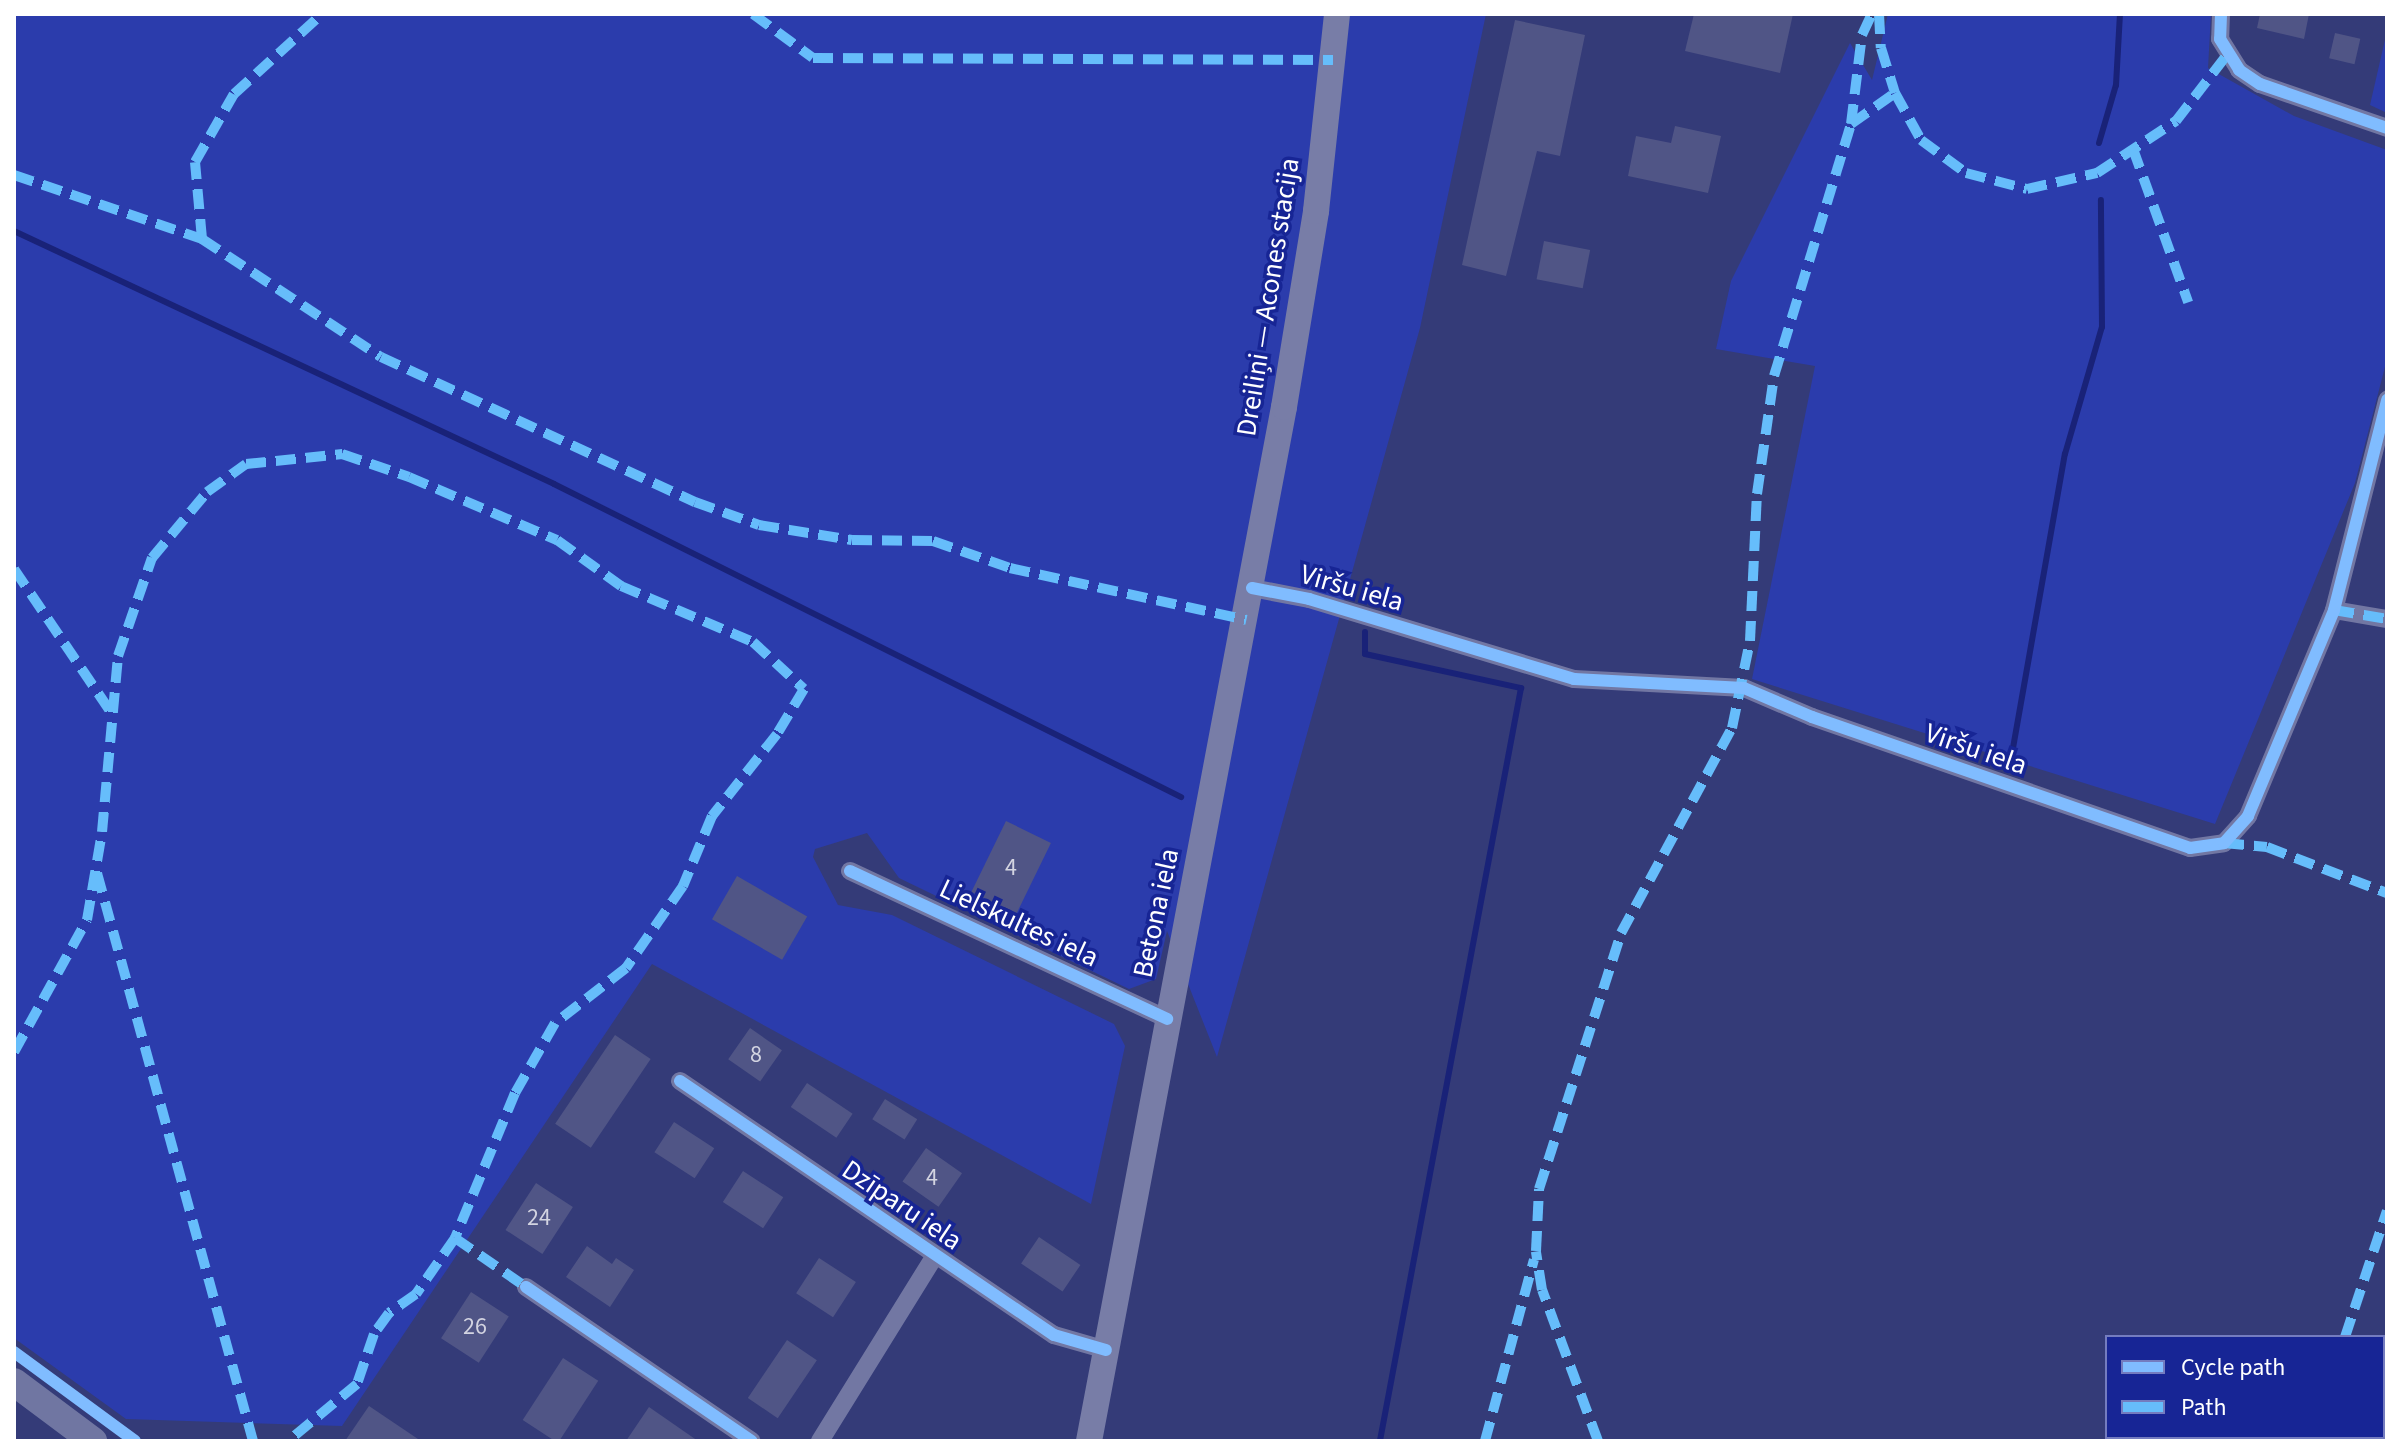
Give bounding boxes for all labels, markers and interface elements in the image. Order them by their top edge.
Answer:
street label: Dreiliņi — Acones stacija [1229,156,1307,438]
street label: Viršu iela [1297,557,1407,619]
street label: Viršu iela [1921,716,2031,782]
street label: Betona iela [1126,845,1186,981]
house number: 4 [1005,854,1017,882]
street label: Lielskultes iela [934,872,1104,974]
house number: 8 [750,1041,762,1069]
street label: Dzīparu iela [836,1153,968,1257]
house number: 4 [926,1164,938,1192]
house number: 24 [527,1204,551,1232]
house number: 26 [463,1313,487,1341]
legend [2105,1335,2385,1439]
text: Cycle path [2181,1350,2285,1385]
text: Path [2181,1390,2227,1425]

